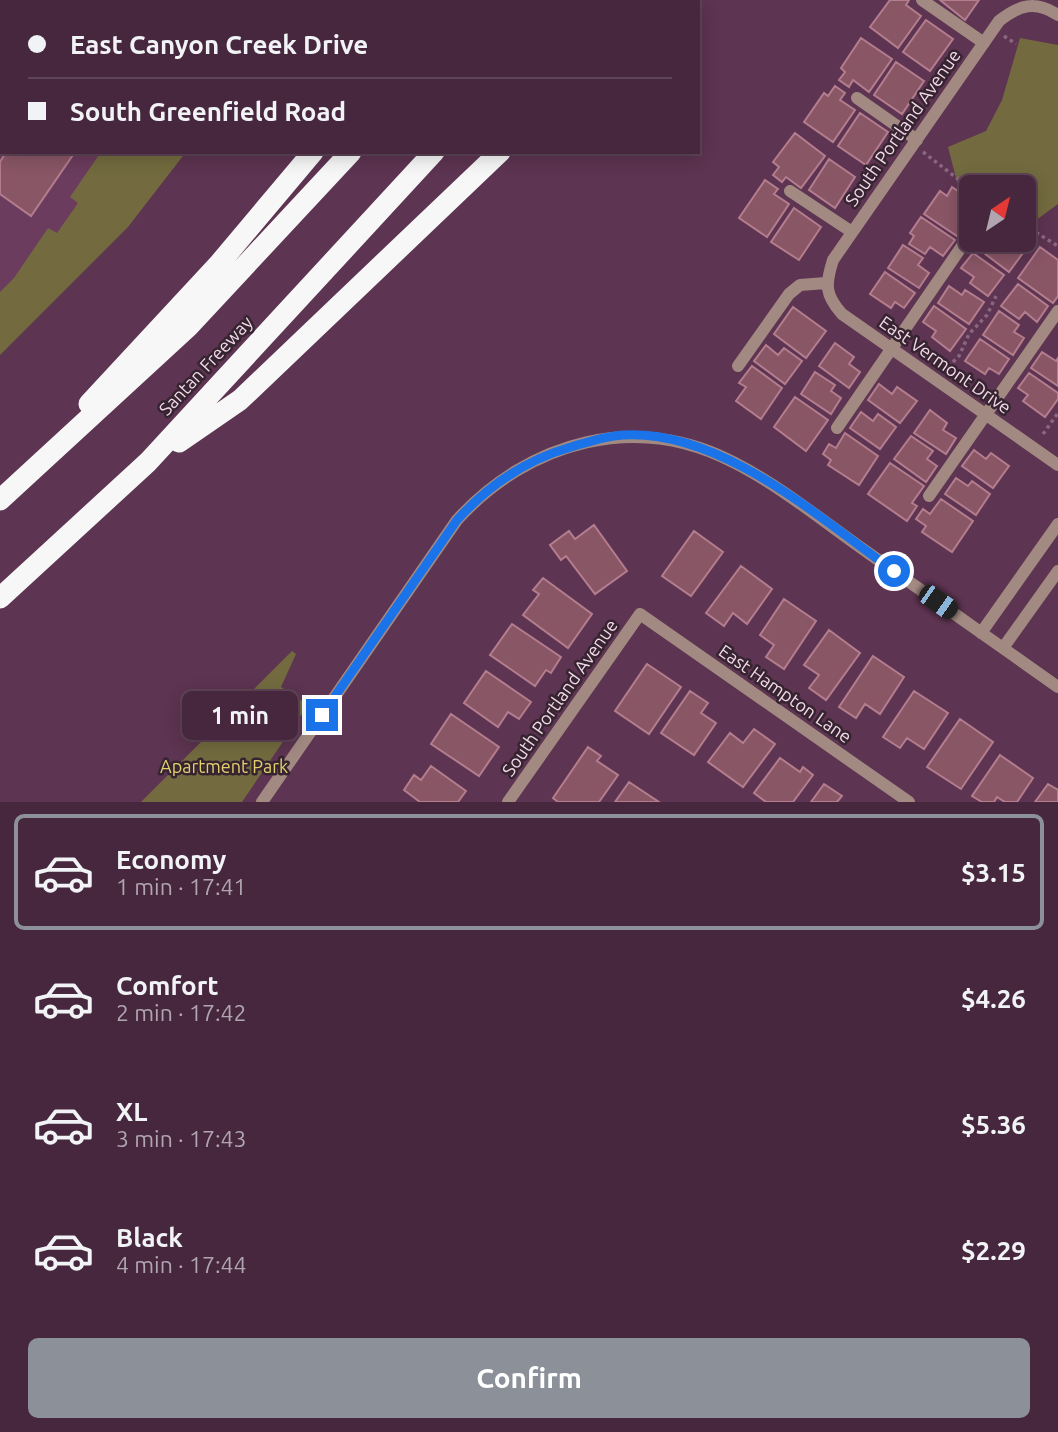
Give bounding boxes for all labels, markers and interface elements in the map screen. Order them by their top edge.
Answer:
text: East Canyon Creek Drive [70,30,368,59]
street label: South Portland Avenue [841,45,964,209]
text: South Greenfield Road [70,97,346,126]
north arrow [959,175,1036,252]
map controls [959,175,1036,252]
street label: East Vermont Drive [876,311,1015,417]
street label: Santan Freeway [155,312,256,419]
route start [878,555,910,587]
car [915,581,962,623]
street label: South Portland Avenue [498,615,621,779]
street label: East Hampton Lane [716,640,856,746]
callout: 1 min [182,690,298,740]
route end [306,699,338,731]
text: 1 min [211,703,269,728]
park label: Apartment Park [160,756,288,776]
icon: car [32,841,95,904]
text: Economy [116,845,226,874]
text: $3.15 [961,858,1026,887]
text: 1 min · 17:41 [116,874,247,899]
icon: car [32,967,95,1030]
text: Comfort [116,971,219,1000]
text: $4.26 [961,984,1026,1013]
text: 2 min · 17:42 [116,1000,247,1025]
icon: car [32,1093,95,1156]
text: XL [116,1097,147,1126]
text: $5.36 [961,1110,1026,1139]
text: 3 min · 17:43 [116,1126,247,1151]
icon: car [32,1219,95,1282]
text: Black [116,1223,183,1252]
text: $2.29 [961,1236,1026,1265]
text: 4 min · 17:44 [116,1252,247,1277]
button: Confirm [28,1338,1030,1418]

